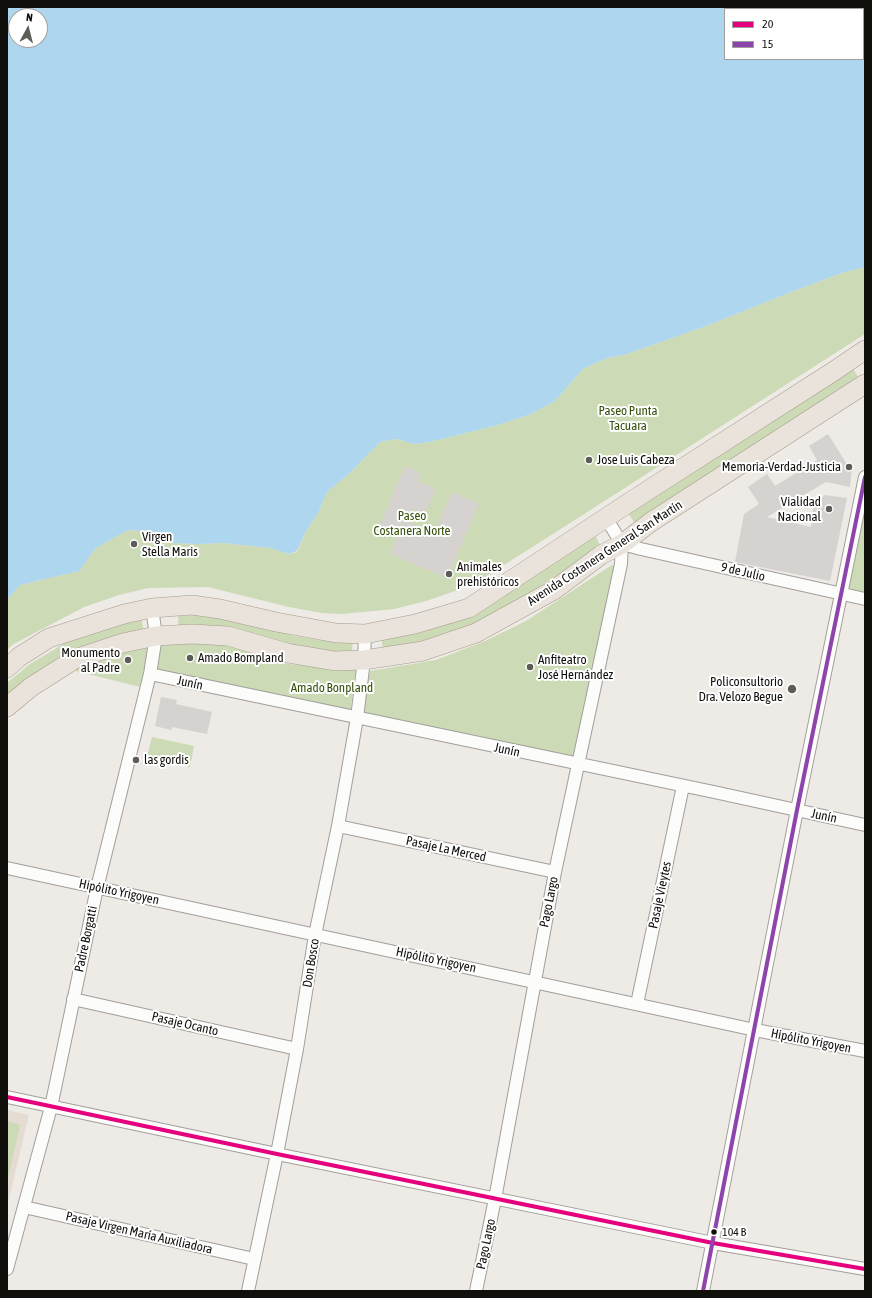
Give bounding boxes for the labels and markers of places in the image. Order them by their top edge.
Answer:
place label: Jose Luis Cabeza [597,452,675,468]
marker: Jose Luis Cabeza [584,455,594,465]
place label: Memoria-Verdad-Justicia [722,459,841,475]
marker: Memoria-Verdad-Justicia [844,462,854,472]
place label: Vialidad Nacional [778,494,821,525]
marker: Vialidad Nacional [824,504,834,514]
place label: Virgen Stella Maris [142,529,198,560]
marker: Virgen Stella Maris [129,539,139,549]
place label: Animales prehistóricos [457,559,519,590]
marker: Animales prehistóricos [444,569,454,579]
place label: Monumento al Padre [61,645,120,676]
place label: Amado Bompland [198,650,284,666]
place label: Anfiteatro José Hernández [538,652,613,683]
marker: Amado Bompland [185,653,195,663]
marker: Monumento al Padre [123,655,133,665]
marker: Anfiteatro José Hernández [525,662,535,672]
place label: Policonsultorio Dra. Velozo Begue [699,674,783,705]
marker: Policonsultorio Dra. Velozo Begue [786,683,798,695]
place label: las gordis [144,752,189,768]
marker: las gordis [131,755,141,765]
place label: 104 B [722,1225,746,1239]
marker: 104 B [709,1227,719,1237]

